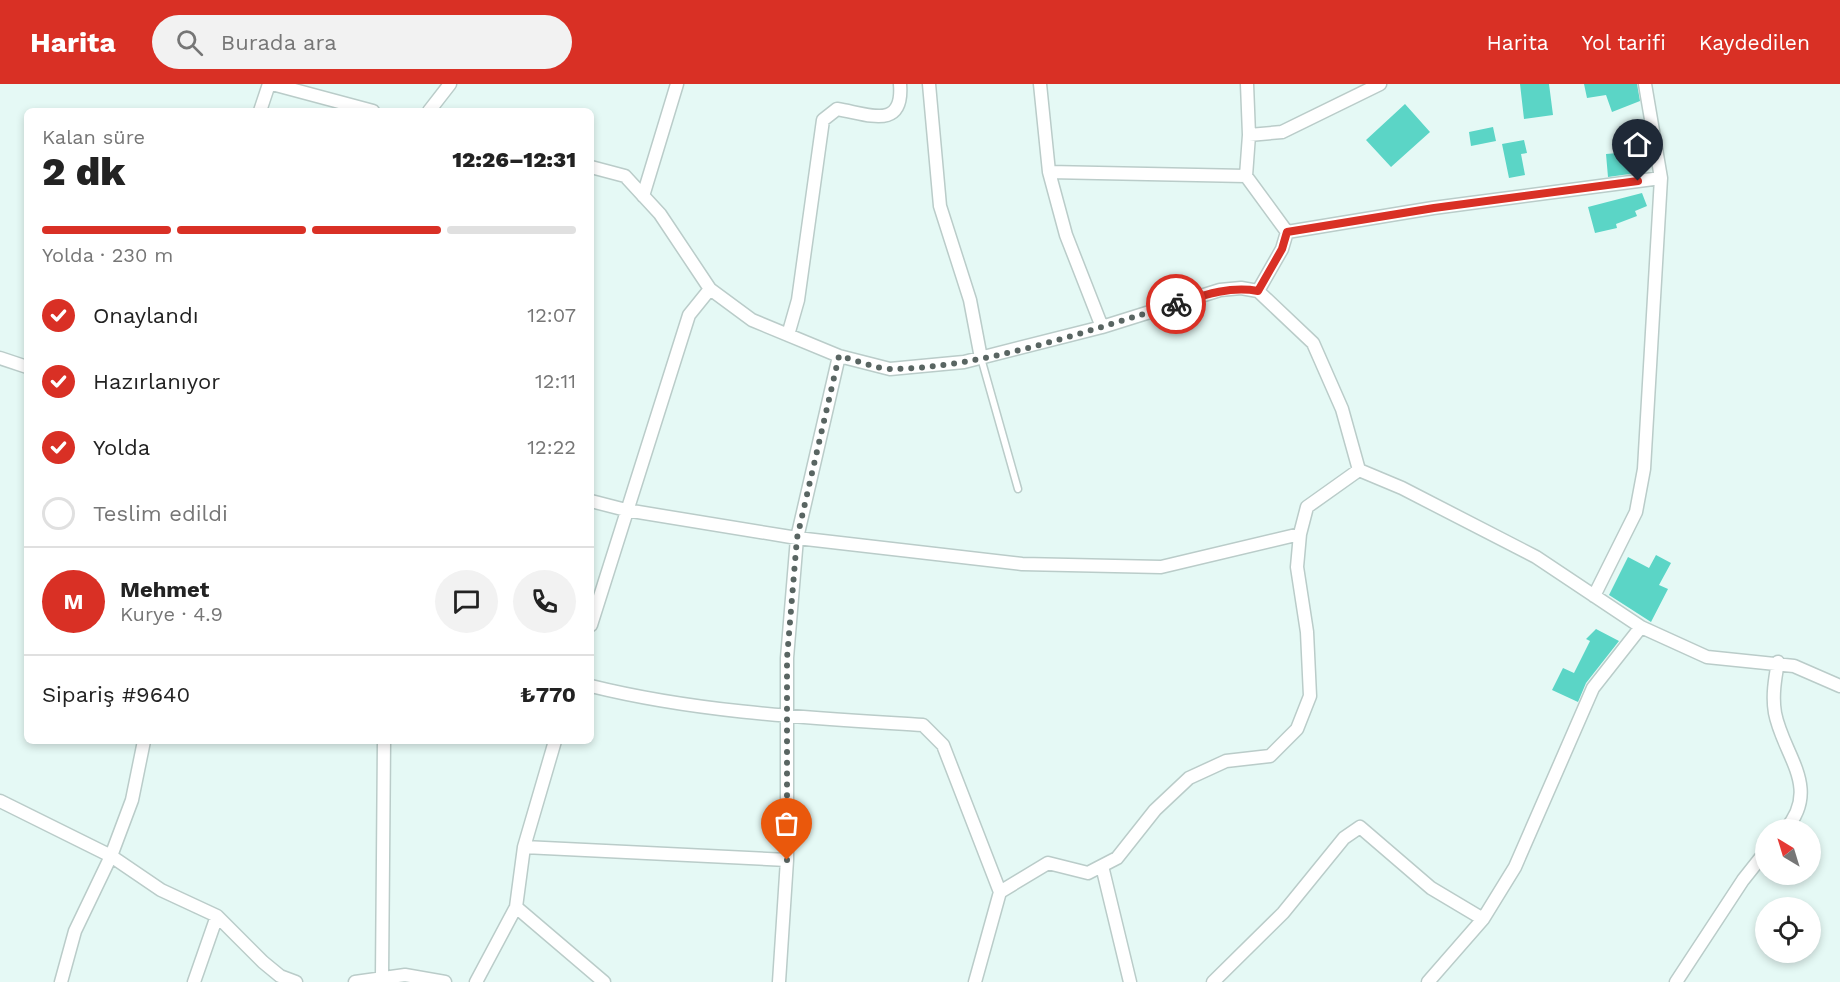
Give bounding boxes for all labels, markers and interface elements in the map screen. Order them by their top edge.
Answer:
search box [152,15,572,69]
text: Harita [30,26,116,59]
icon: search [173,26,206,59]
text: Burada ara [221,30,337,55]
text: Harita [1487,30,1549,55]
text: Yol tarifi [1582,30,1666,55]
text: Kaydedilen [1699,30,1810,55]
pin [1612,119,1663,181]
text: Kalan süre [42,125,145,149]
icon: home [1621,128,1654,161]
text: 12:26–12:31 [452,147,576,172]
text: 2 dk [42,149,125,194]
text: Yolda · 230 m [42,243,173,267]
courier [1146,274,1206,334]
icon: bike [1160,288,1193,321]
icon: check [42,299,75,332]
text: Onaylandı [93,303,199,328]
text: 12:07 [527,303,576,327]
icon: check [42,365,75,398]
text: Hazırlanıyor [93,369,220,394]
text: 12:11 [535,369,576,393]
icon: check [42,431,75,464]
text: Yolda [93,435,150,460]
text: 12:22 [527,435,576,459]
text: Teslim edildi [93,501,228,526]
button: chat [435,570,498,633]
button: phone [513,570,576,633]
text: Mehmet [120,577,209,602]
text: M [63,589,84,614]
text: Kurye · 4.9 [120,602,223,626]
text: Sipariş #9640 [42,682,190,707]
text: ₺770 [520,682,576,707]
pin [761,798,812,860]
icon: bag [770,807,803,840]
north arrow [1755,819,1821,885]
map controls [1755,819,1821,963]
button: locate [1755,897,1821,963]

